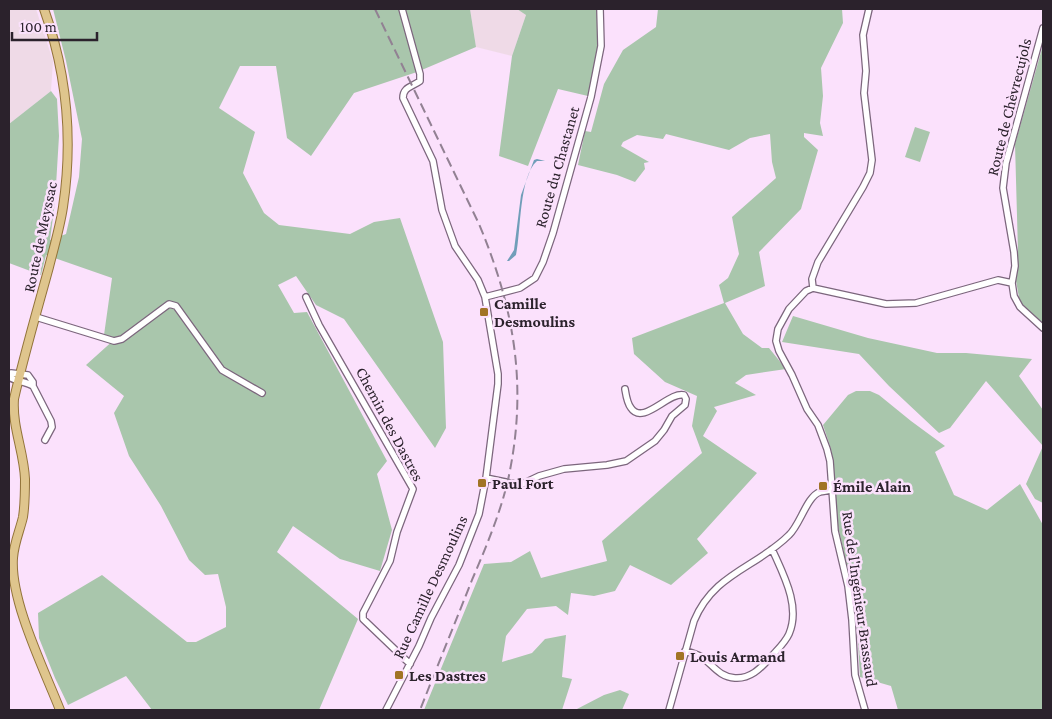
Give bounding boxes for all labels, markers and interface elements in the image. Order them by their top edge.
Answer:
scale bar [12,10,98,42]
text: 100 m [20,19,57,35]
street label: Route de Chèvrecujols [984,36,1035,178]
street label: Route du Chastanet [532,104,583,230]
street label: Route de Meyssac [20,180,61,294]
place label: Camille Desmoulins [494,295,575,330]
marker: Camille Desmoulins [478,306,490,318]
street label: Chemin des Dastres [353,364,427,484]
place label: Paul Fort [492,475,554,492]
marker: Paul Fort [476,477,488,489]
place label: Émile Alain [833,478,911,495]
marker: Émile Alain [817,480,829,492]
street label: Rue de l'Ingénieur Brassaud [838,510,881,689]
street label: Rue Camille Desmoulins [389,513,471,661]
place label: Louis Armand [690,648,786,665]
marker: Louis Armand [674,650,686,662]
place label: Les Dastres [409,667,486,684]
marker: Les Dastres [393,669,405,681]

